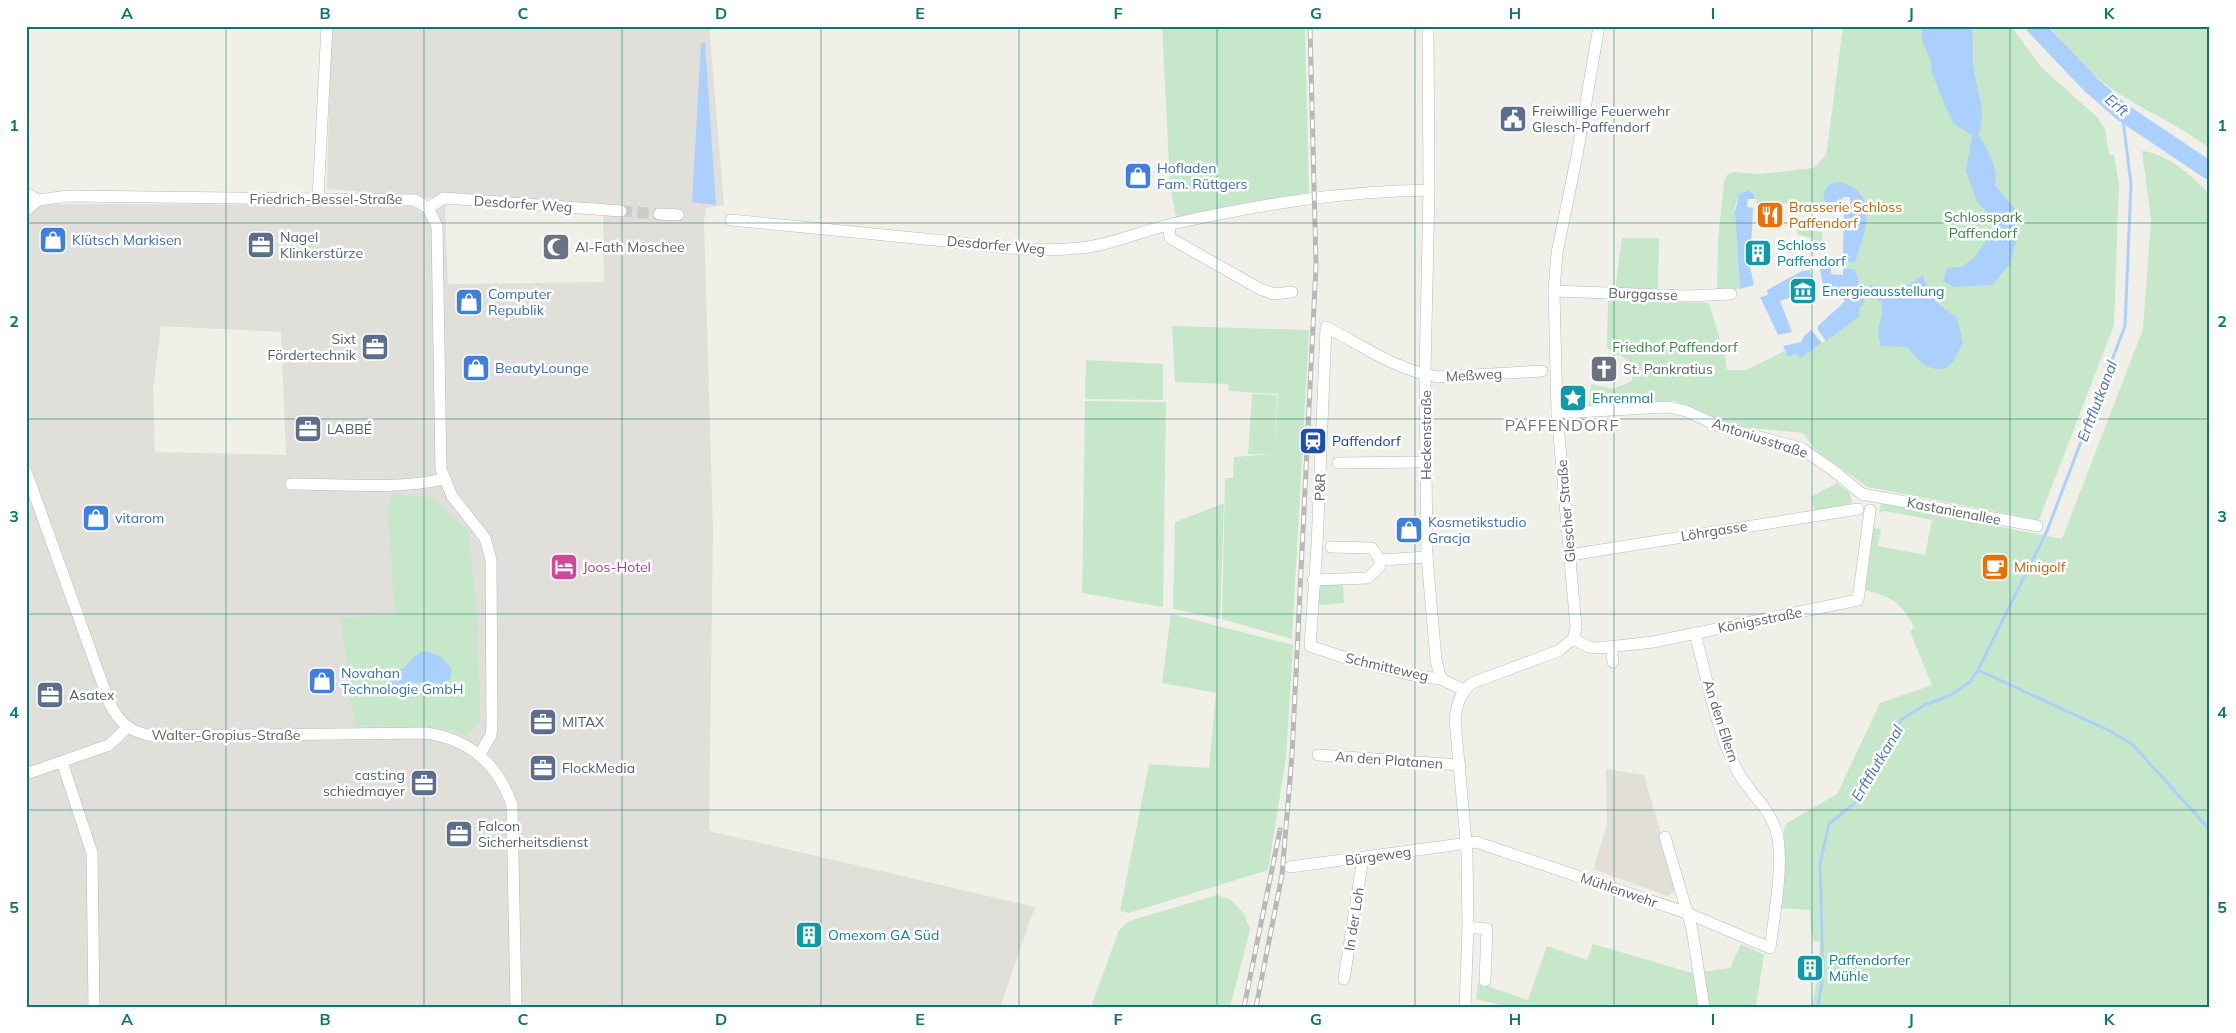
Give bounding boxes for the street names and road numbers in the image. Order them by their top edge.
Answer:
street label: Friedrich-Bessel-Straße [250,190,402,208]
street label: Desdorfer Weg [473,192,573,216]
street label: Desdorfer Weg [946,232,1046,258]
street label: Burggasse [1608,284,1678,304]
street label: Meßweg [1445,365,1503,385]
street label: Heckenstraße [1417,390,1435,480]
street label: Antoniusstraße [1710,414,1810,462]
street label: Glescher Straße [1553,459,1579,563]
street label: P&R [1311,472,1329,501]
street label: Kastanienallee [1906,493,2002,529]
street label: Löhrgasse [1679,517,1749,545]
street label: Königsstraße [1716,603,1804,637]
street label: Schmitteweg [1344,649,1430,685]
street label: An den Ellern [1699,677,1743,765]
street label: Walter-Gropius-Straße [152,726,300,744]
street label: An den Platanen [1334,747,1444,773]
street label: Bürgeweg [1344,842,1412,870]
street label: Mühlenwehr [1578,868,1661,912]
street label: In der Loh [1340,886,1368,952]

